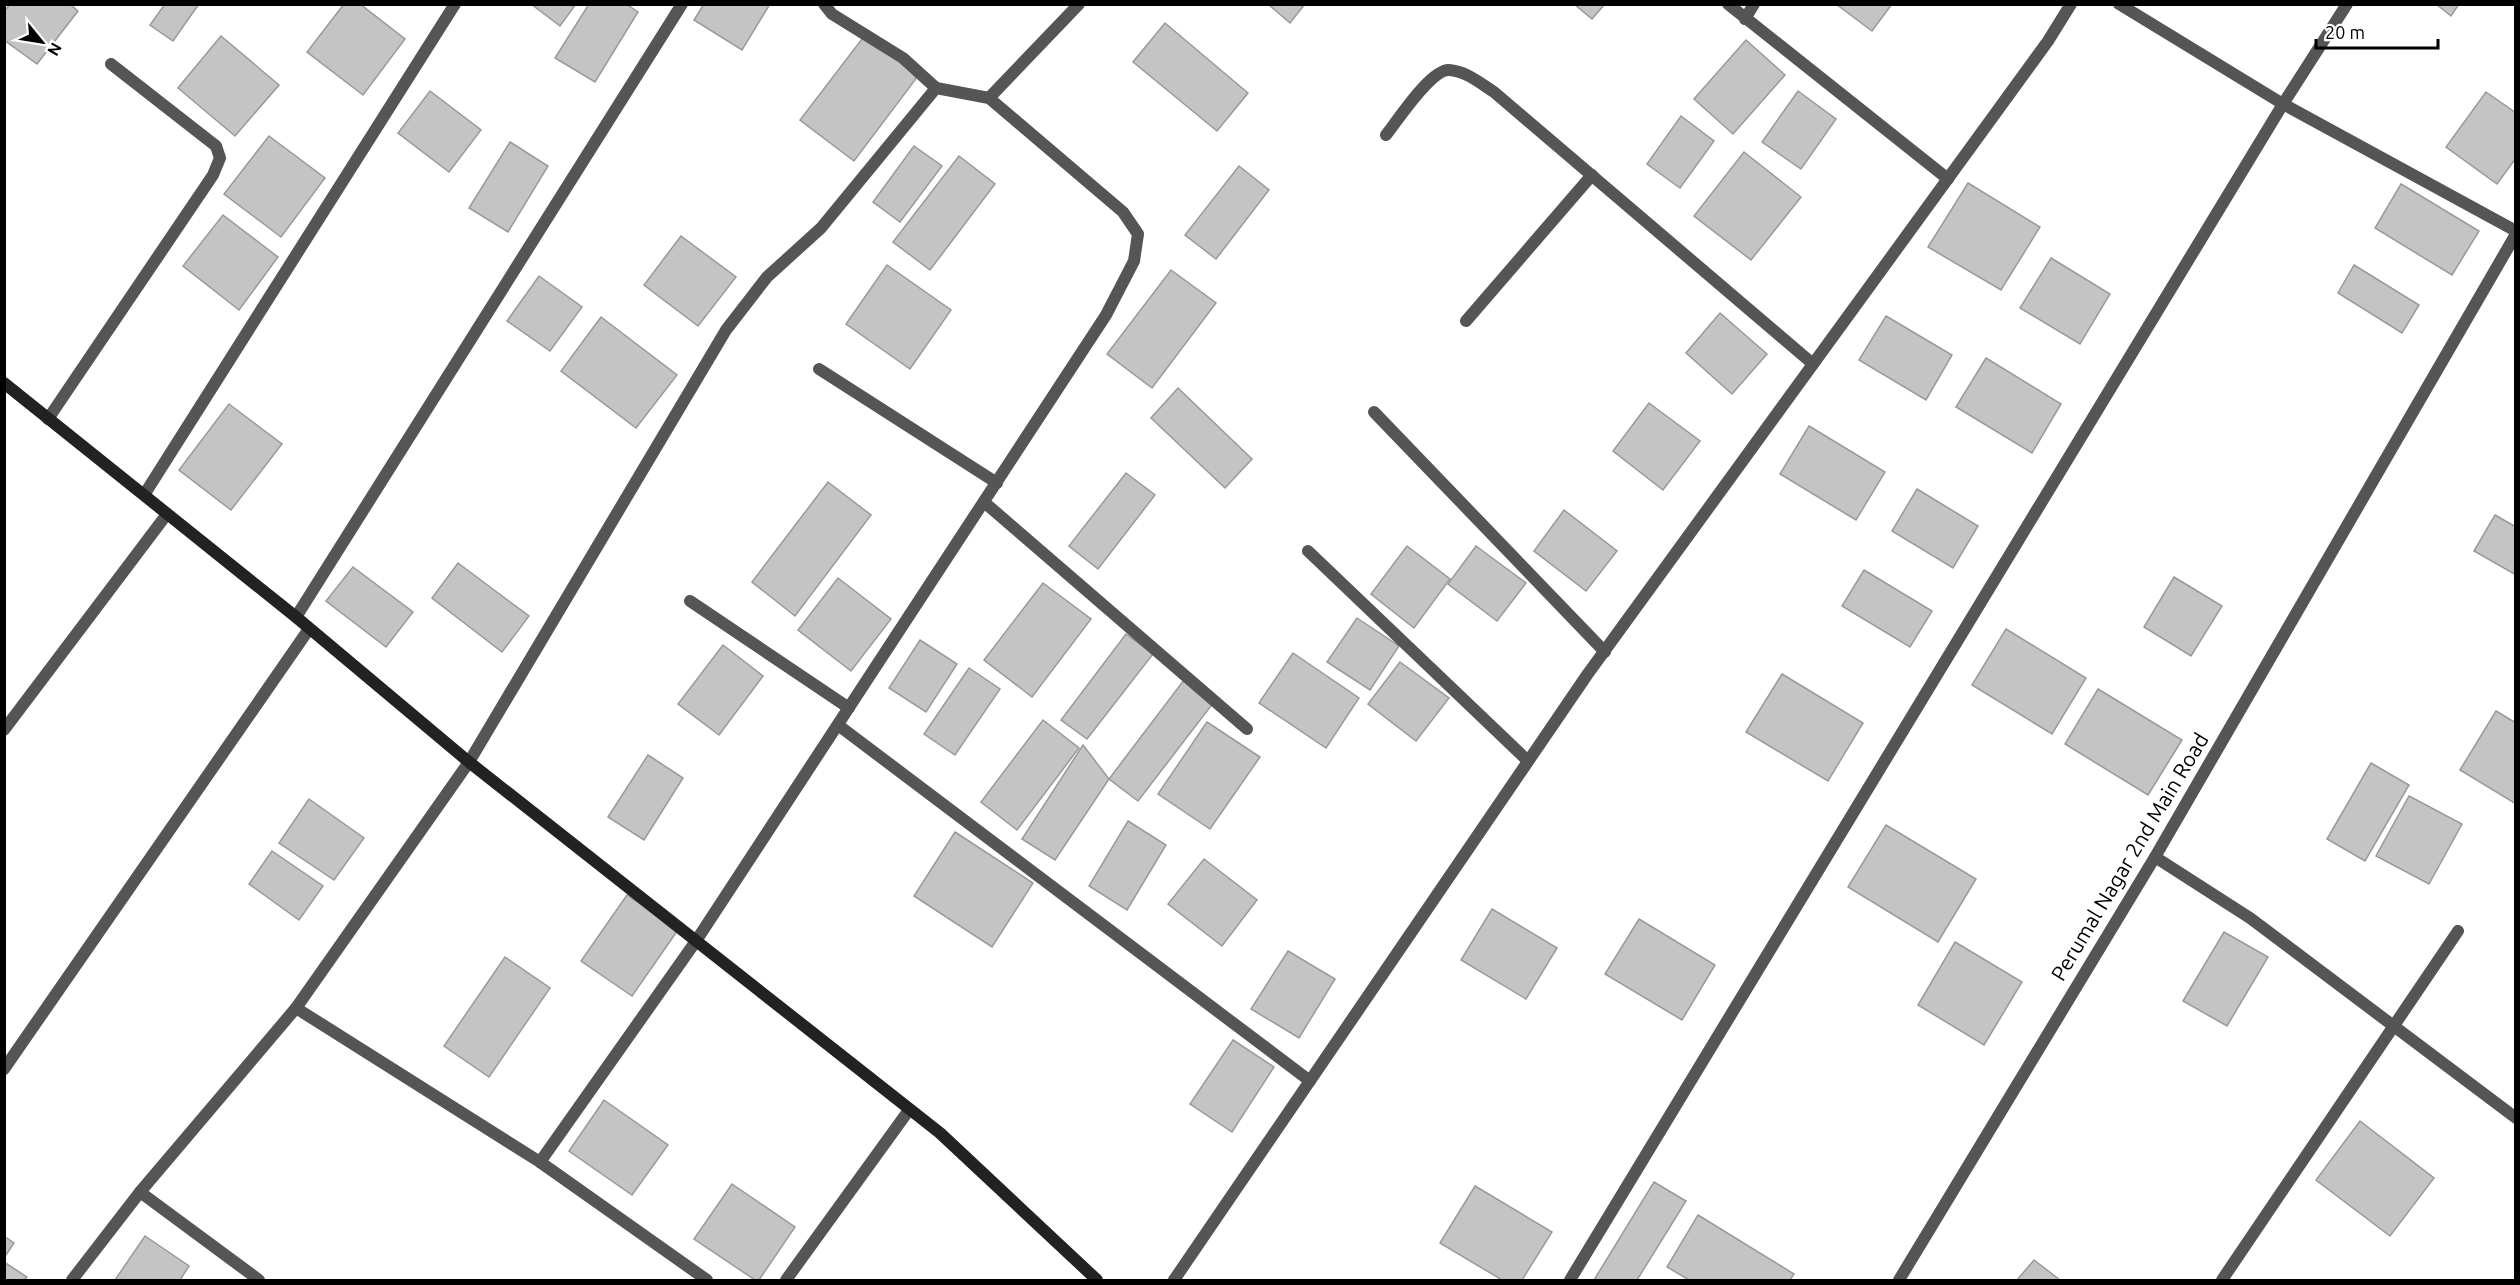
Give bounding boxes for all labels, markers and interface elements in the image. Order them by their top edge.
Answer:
north arrow [12,12,72,72]
scale bar [2316,12,2438,50]
text: 20 m [2325,22,2365,42]
text: N [44,40,66,59]
street label: Perumal Nagar 2nd Main Road [2046,728,2213,985]

